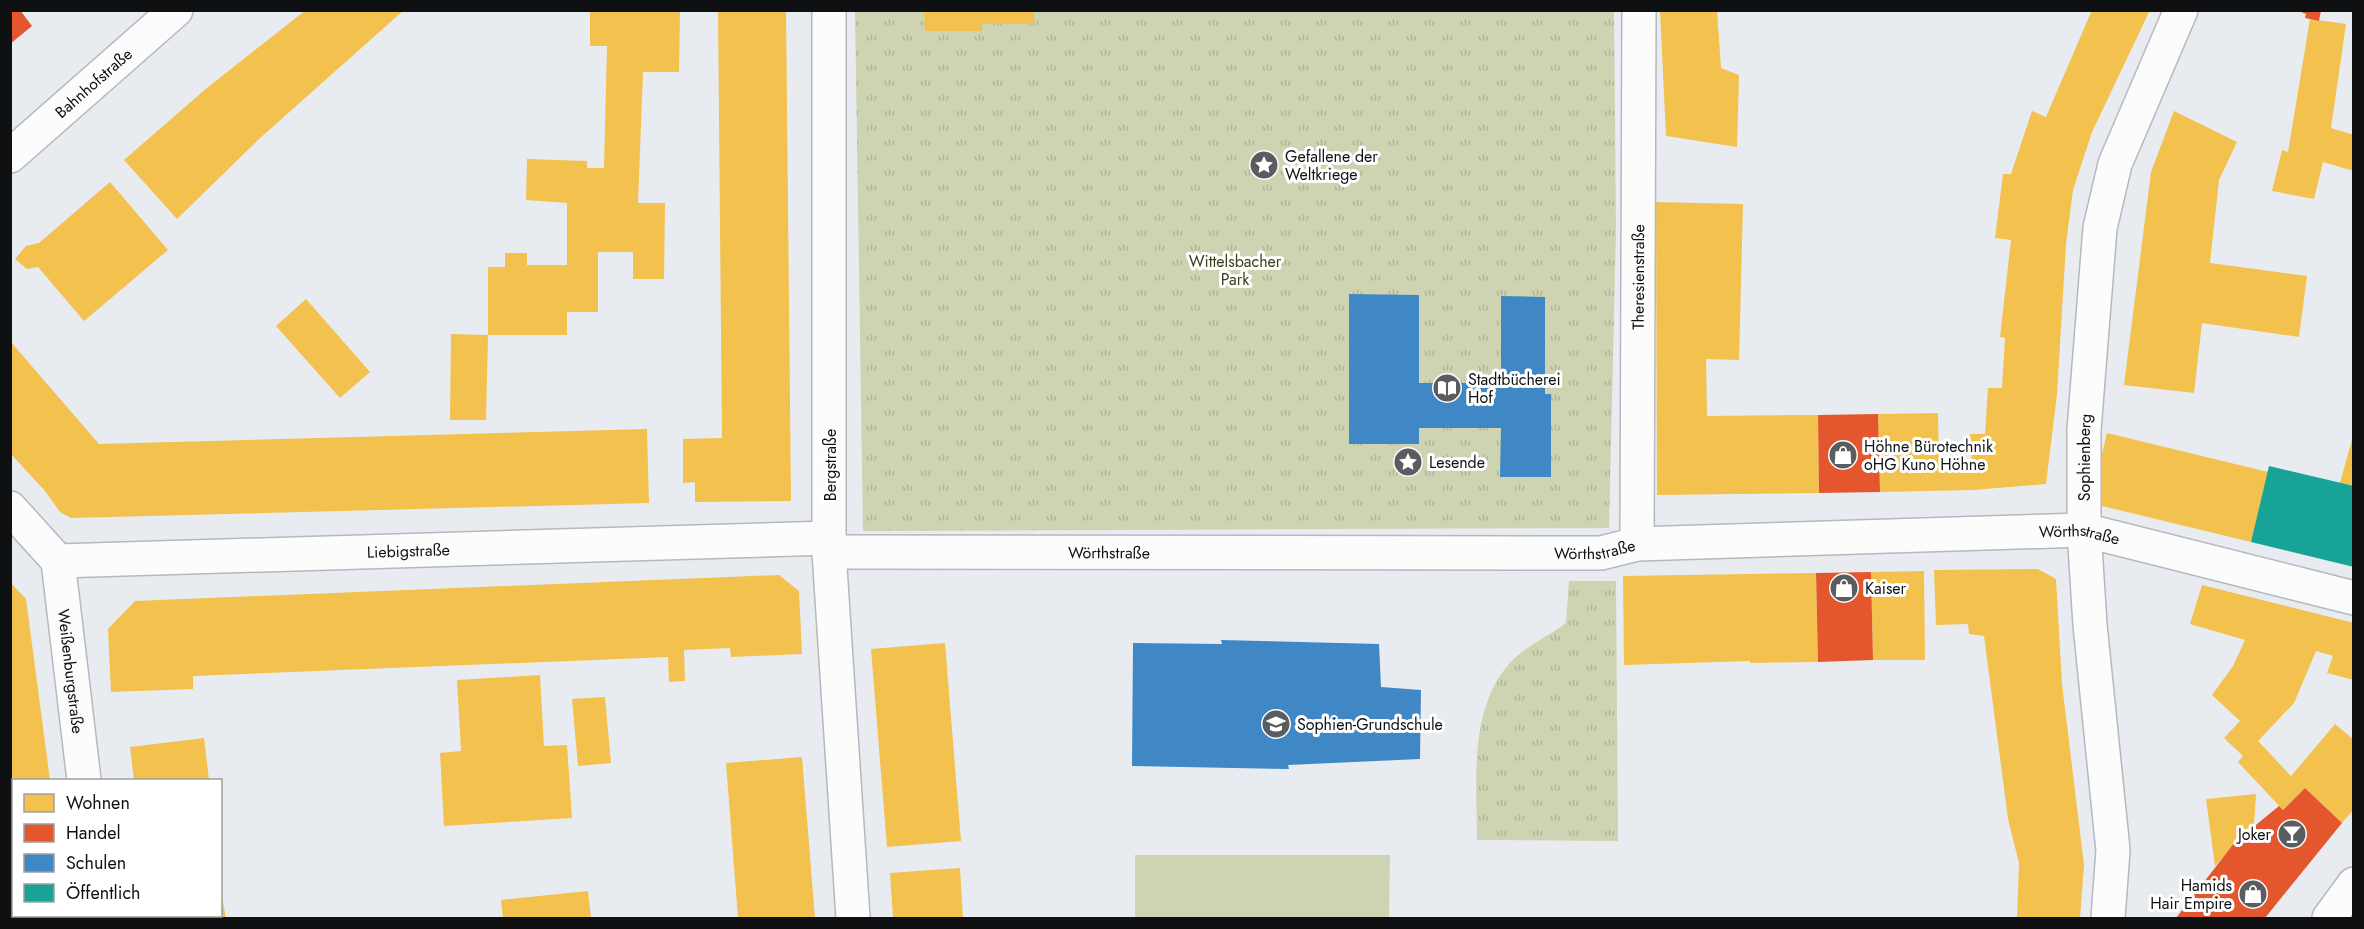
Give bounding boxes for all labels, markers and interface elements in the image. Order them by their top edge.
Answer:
street label: Bahnhofstraße [50,42,137,123]
place label: Gefallene der Weltkriege [1285,145,1378,186]
place icon: Gefallene der Weltkriege [1248,149,1280,181]
street label: Theresienstraße [1626,224,1650,330]
park label: Wittelsbacher Park [1189,250,1282,291]
place label: Stadtbücherei Hof [1468,368,1561,409]
library icon: Stadtbücherei Hof [1431,372,1463,404]
street label: Sophienberg [2073,413,2097,501]
street label: Bergstraße [819,429,842,501]
place label: Höhne Bürotechnik oHG Kuno Höhne [1864,435,1994,476]
shop icon: Höhne Bürotechnik oHG Kuno Höhne [1827,439,1859,471]
place icon: Lesende [1392,446,1424,478]
place label: Lesende [1429,451,1485,474]
street label: Wörthstraße [2038,518,2122,550]
street label: Wörthstraße [1554,533,1638,565]
street label: Liebigstraße [367,538,450,563]
street label: Wörthstraße [1068,541,1150,564]
shop icon: Kaiser [1828,572,1860,604]
place label: Kaiser [1865,577,1907,600]
street label: Weißenburgstraße [52,608,90,735]
school or university icon: Sophien-Grundschule [1260,708,1292,740]
place label: Sophien-Grundschule [1297,713,1443,736]
legend [12,779,222,917]
text: Wohnen [66,790,130,816]
bar icon: Joker [2276,818,2308,850]
text: Handel [66,820,121,846]
place label: Joker [2236,823,2272,846]
text: Schulen [66,850,126,876]
place label: Hamids Hair Empire [2150,874,2232,915]
shop icon: Hamids Hair Empire [2237,878,2269,910]
text: Öffentlich [66,880,140,906]

